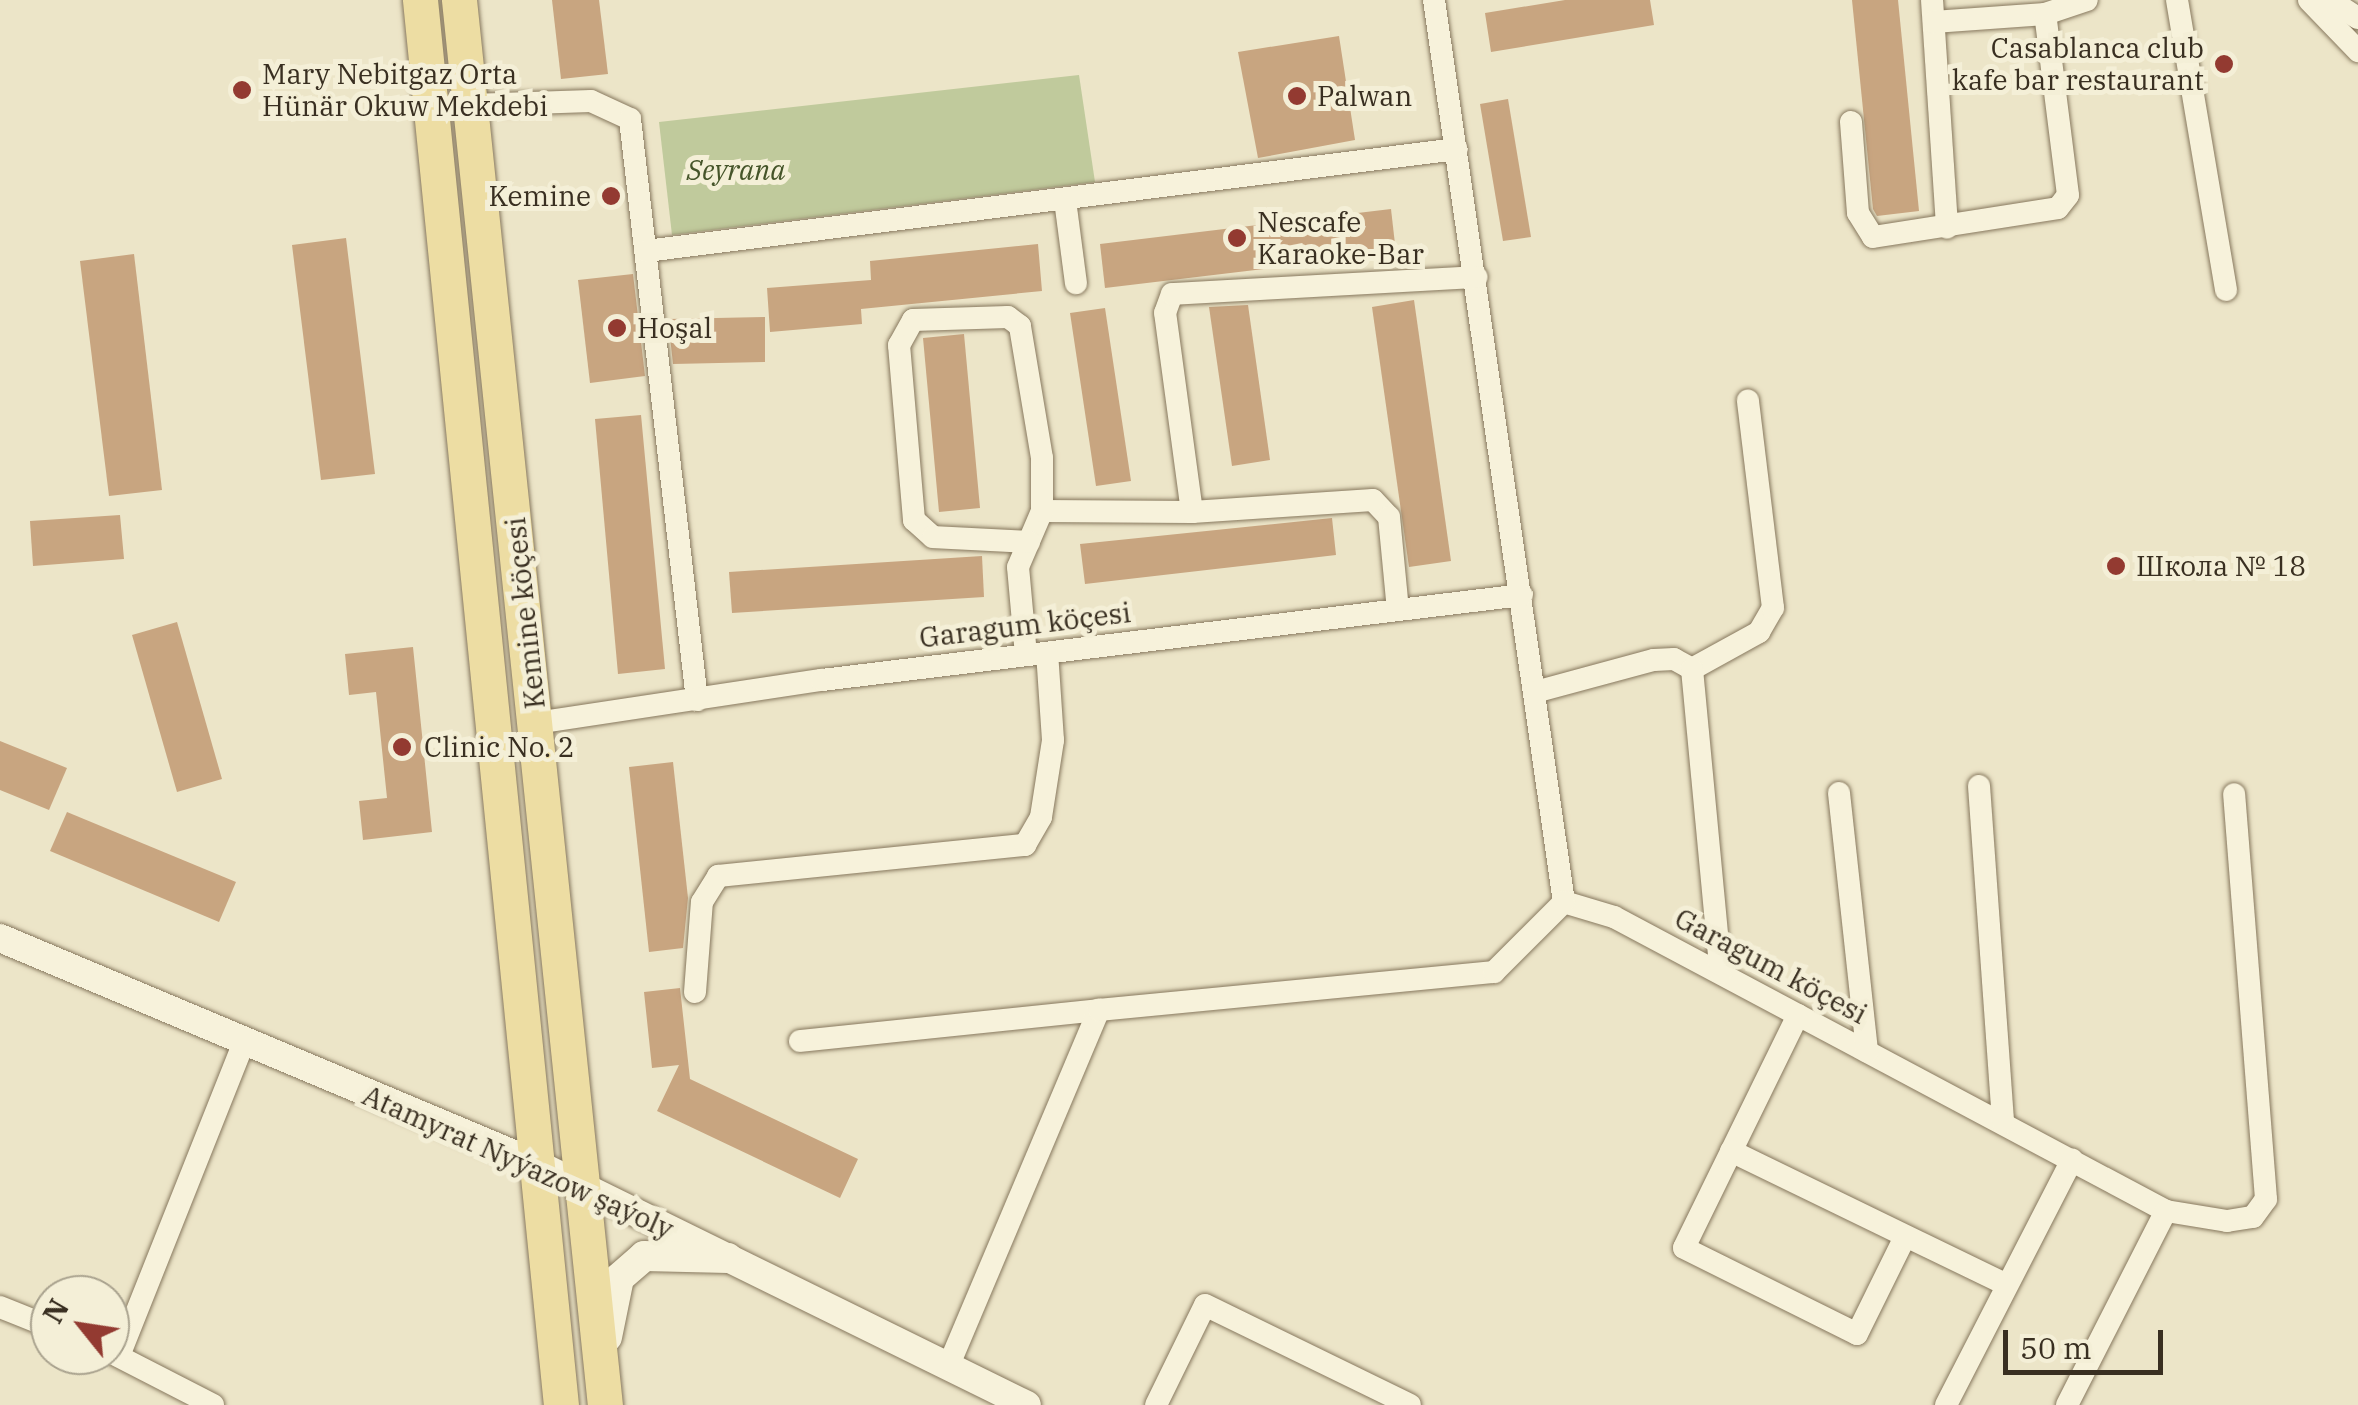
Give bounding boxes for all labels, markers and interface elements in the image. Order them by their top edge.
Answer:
place label: Casablanca club kafe bar restaurant [1952,31,2204,97]
marker: Casablanca club kafe bar restaurant [2213,53,2235,75]
place label: Mary Nebitgaz Orta Hünär Okuw Mekdebi [262,57,548,123]
marker: Mary Nebitgaz Orta Hünär Okuw Mekdebi [231,79,253,101]
place label: Palwan [1317,79,1412,113]
marker: Palwan [1286,85,1308,107]
park label: Seyrana [687,153,785,187]
place label: Kemine [488,179,591,213]
marker: Kemine [600,185,622,207]
place label: Nescafe Karaoke-Bar [1257,205,1424,271]
marker: Nescafe Karaoke-Bar [1226,227,1248,249]
place label: Hoşal [637,311,712,345]
marker: Hoşal [606,317,628,339]
street label: Kemine köçesi [498,515,552,711]
place label: Школа № 18 [2136,549,2306,583]
marker: Школа № 18 [2105,555,2127,577]
street label: Garagum köçesi [917,595,1133,655]
place label: Clinic No. 2 [424,730,574,764]
marker: Clinic No. 2 [389,734,415,760]
street label: Garagum köçesi [1669,901,1873,1031]
street label: Atamyrat Nyýazow şaýoly [357,1078,679,1246]
north arrow [30,1275,130,1375]
text: N [34,1292,77,1330]
scale bar [2008,1310,2168,1372]
text: 50 m [2020,1328,2092,1367]

